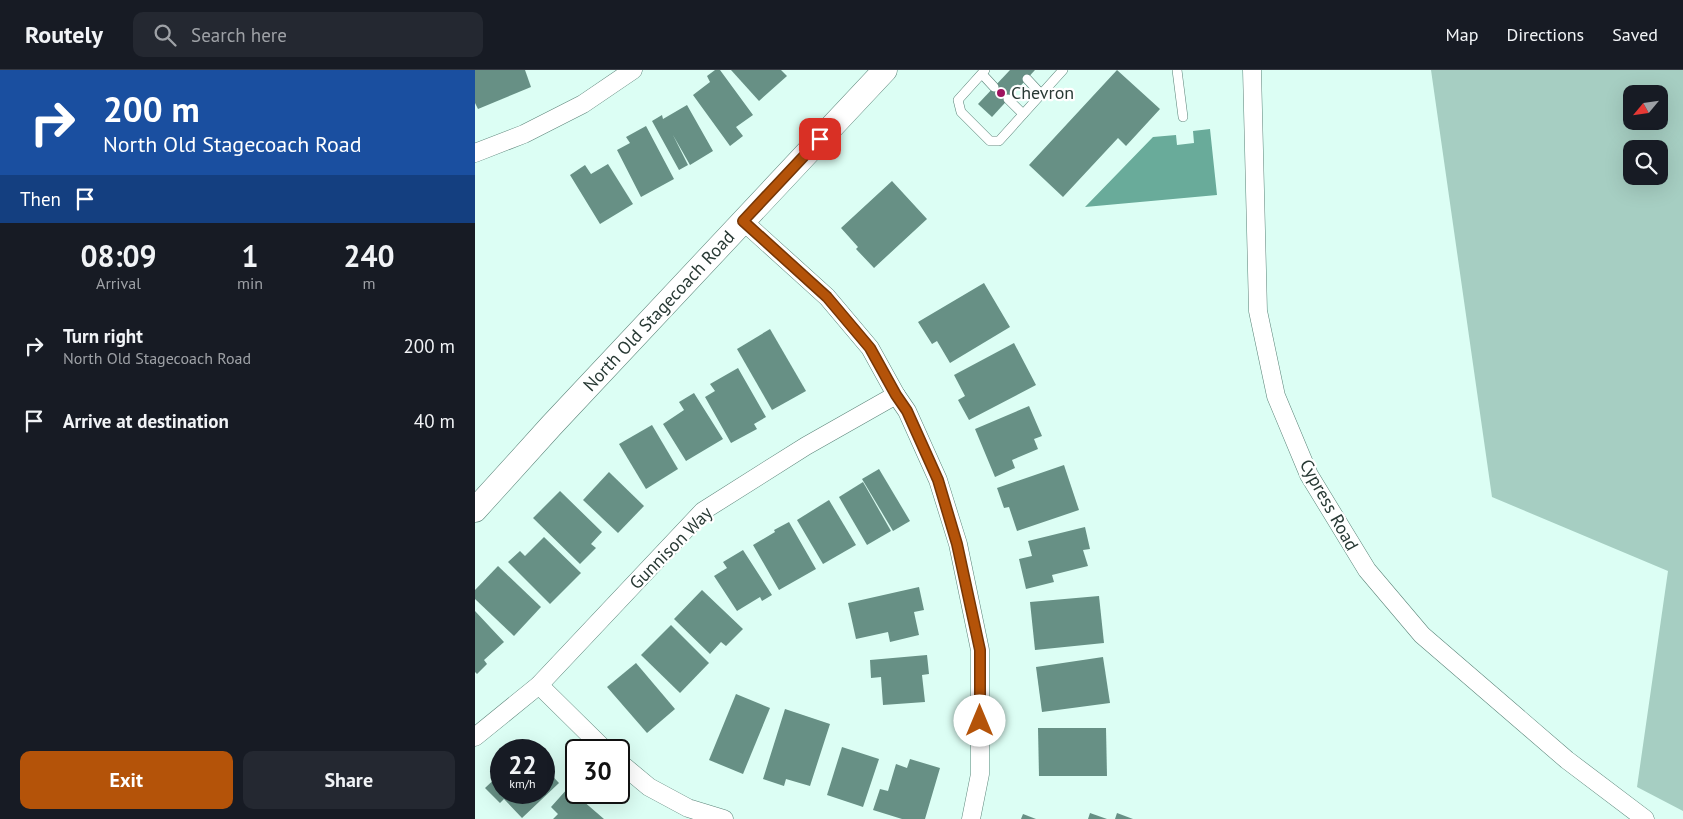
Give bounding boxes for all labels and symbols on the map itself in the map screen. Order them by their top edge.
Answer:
place label: Chevron [1011,81,1074,104]
north arrow [1623,85,1667,130]
marker: Chevron [995,87,1007,99]
pin [799,118,841,160]
street label: North Old Stagecoach Road [578,225,739,396]
street label: Cypress Road [1295,455,1364,554]
street label: Gunnison Way [624,501,717,594]
position arrow [953,694,1005,746]
speed limit sign: 30 [565,739,630,804]

